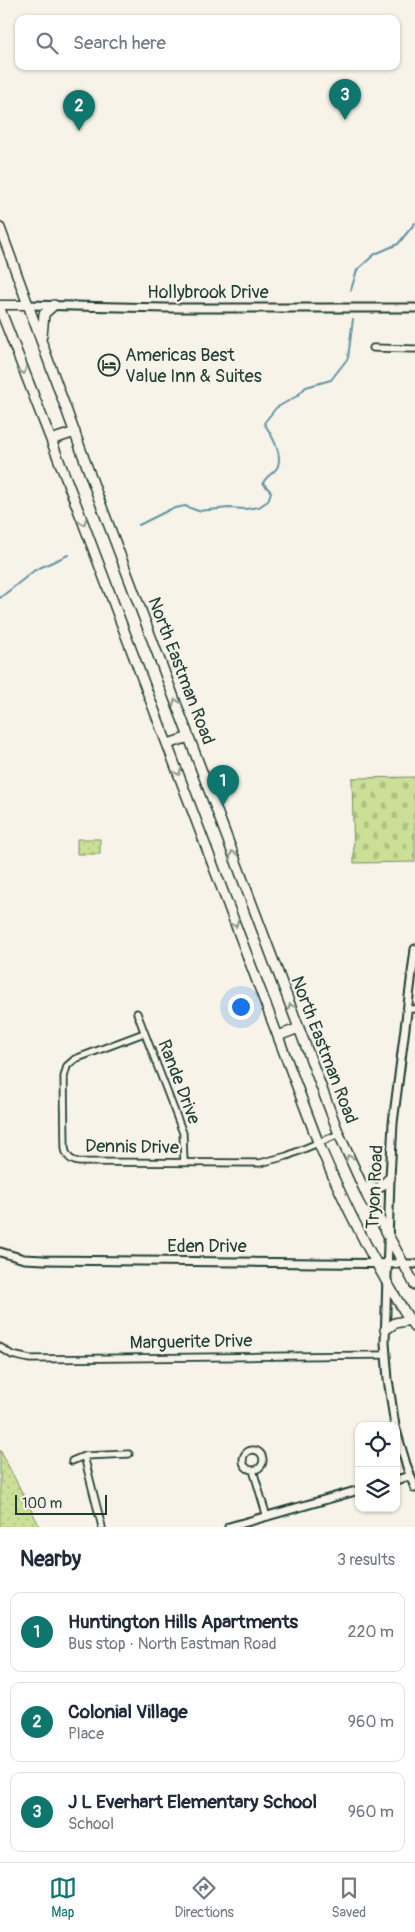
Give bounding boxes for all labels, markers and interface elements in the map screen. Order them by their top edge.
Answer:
search box [15,15,400,70]
icon: search [33,29,61,57]
text: Search here [73,31,166,55]
pin: 3 [329,79,361,120]
pin: 2 [63,90,95,131]
street label: Hollybrook Drive [147,281,269,304]
place label: Americas Best Value Inn & Suites [125,344,262,388]
hotel icon: Americas Best Value Inn & Suites [97,353,121,377]
one-way arrow [18,366,28,374]
one-way arrow [77,517,87,525]
street label: North Eastman Road [142,594,220,748]
one-way arrow [172,699,182,707]
pin: 1 [207,765,239,806]
one-way arrow [172,767,182,776]
one-way arrow [229,851,239,859]
one-way arrow [229,919,239,928]
street label: North Eastman Road [285,973,363,1127]
your location [228,994,254,1020]
one-way arrow [286,1003,296,1011]
street label: Rande Drive [152,1036,206,1128]
street label: Dennis Drive [85,1135,179,1159]
street label: Tryon Road [361,1144,389,1230]
one-way arrow [345,1154,356,1163]
street label: Eden Drive [167,1235,247,1258]
street label: Marguerite Drive [129,1329,253,1355]
map controls [355,1422,400,1512]
button: locate [355,1422,400,1467]
button: layers [355,1467,400,1512]
scale bar [15,1492,108,1515]
text: 100 m [22,1495,62,1512]
text: Nearby [20,1546,81,1573]
text: 3 results [337,1550,395,1570]
text: Huntington Hills Apartments [68,1610,298,1634]
text: 1 [34,1622,40,1642]
text: 220 m [348,1622,394,1642]
text: Bus stop · North Eastman Road [68,1634,276,1654]
text: Colonial Village [68,1700,188,1724]
text: 2 [33,1712,41,1732]
text: 960 m [348,1712,394,1732]
text: Place [68,1724,104,1744]
text: J L Everhart Elementary School [68,1790,317,1814]
text: 3 [33,1802,41,1822]
text: 960 m [348,1802,394,1822]
text: School [68,1814,114,1834]
tab: Map [49,1874,77,1921]
tab: Directions [174,1874,234,1921]
tab: Saved [331,1874,366,1921]

